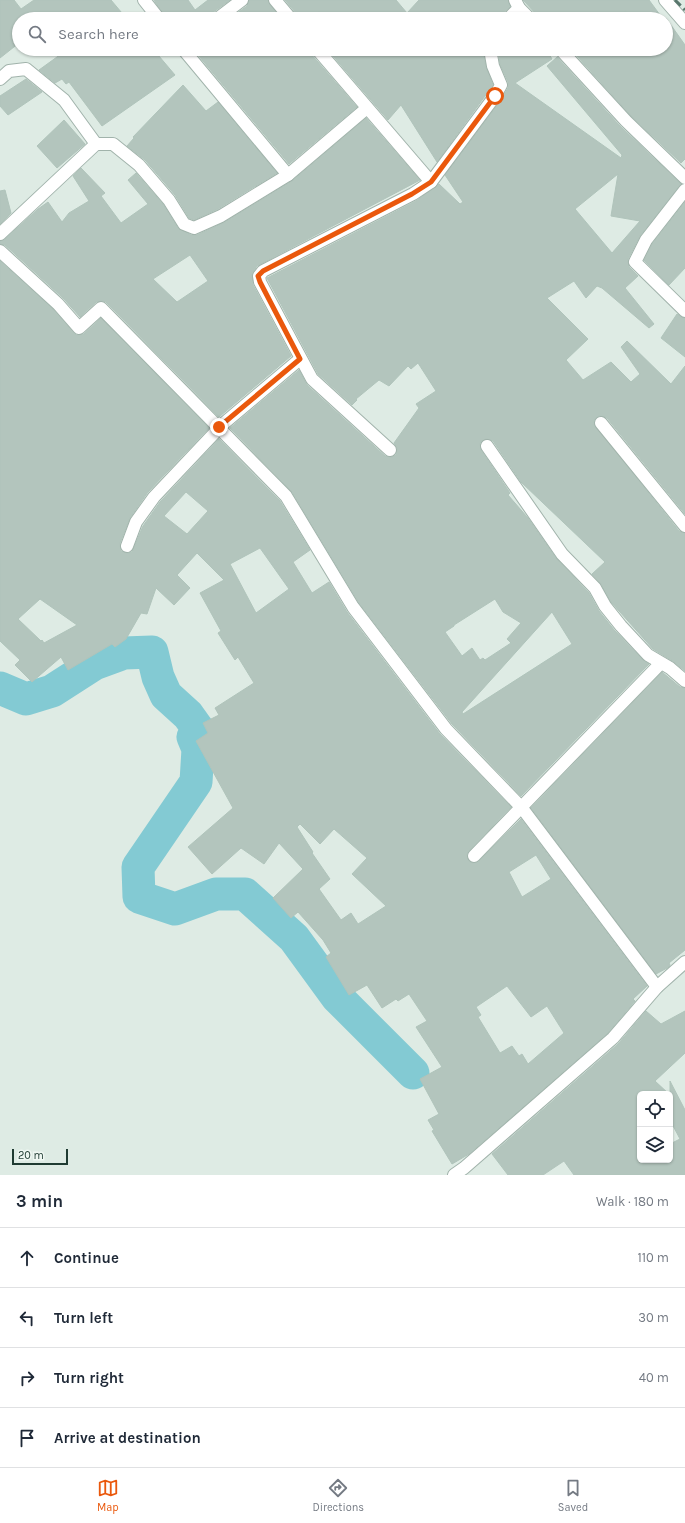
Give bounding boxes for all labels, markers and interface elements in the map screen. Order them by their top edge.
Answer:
search box [12,12,673,56]
icon: search [26,23,48,45]
text: Search here [58,25,139,43]
route start [486,87,504,105]
route end [210,418,228,436]
map controls [637,1091,673,1163]
button: locate [637,1091,673,1127]
button: layers [637,1127,673,1163]
scale bar [12,1147,68,1166]
text: 20 m [18,1149,44,1162]
text: 3 min [16,1191,63,1211]
text: Walk · 180 m [596,1194,669,1209]
icon: ahead [16,1247,38,1269]
text: Continue [54,1249,119,1267]
text: 110 m [637,1250,669,1265]
icon: left [16,1307,38,1329]
text: Turn left [54,1309,113,1327]
text: 30 m [638,1310,669,1325]
icon: right [16,1367,38,1389]
text: Turn right [54,1369,124,1387]
text: 40 m [639,1370,669,1385]
icon: arrive [16,1427,38,1449]
text: Arrive at destination [54,1429,201,1447]
tab: Map [97,1477,119,1514]
tab: Directions [312,1477,364,1514]
tab: Saved [558,1477,588,1514]

